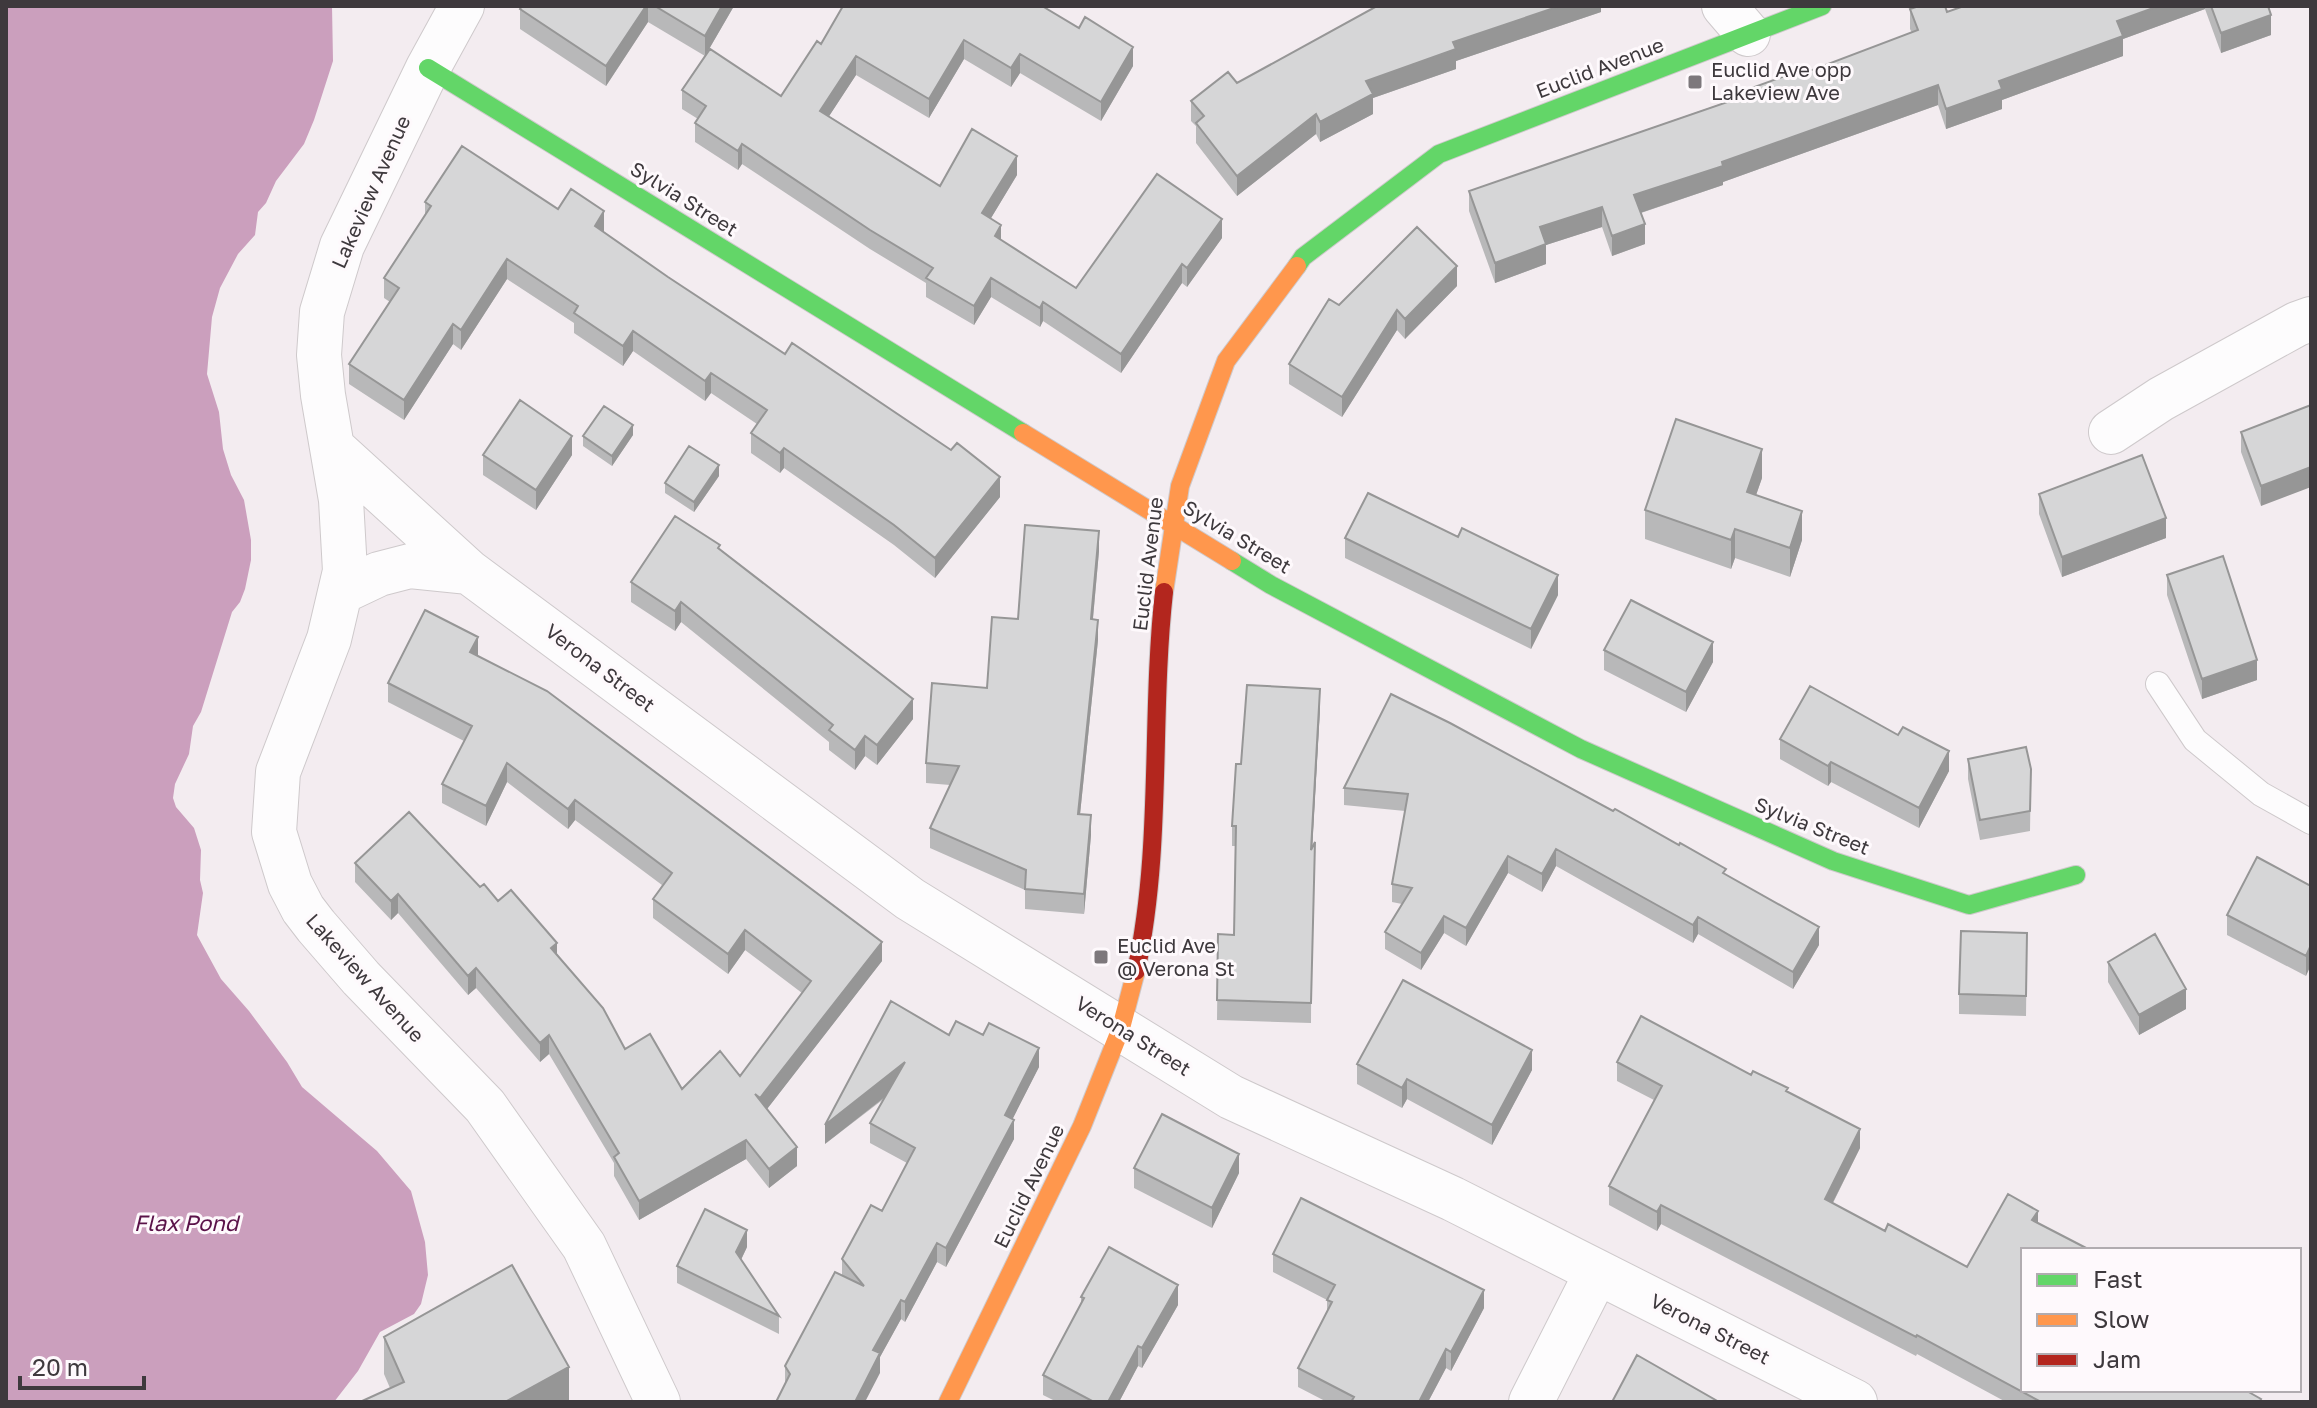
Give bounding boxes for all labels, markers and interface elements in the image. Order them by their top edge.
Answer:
street label: Euclid Avenue [1532,32,1667,102]
place label: Euclid Ave opp Lakeview Ave [1711,57,1851,104]
marker: Euclid Ave opp Lakeview Ave [1686,73,1704,91]
street label: Lakeview Avenue [326,111,415,272]
street label: Sylvia Street [626,156,743,241]
street label: Sylvia Street [1179,494,1296,578]
street label: Euclid Avenue [1127,495,1167,632]
street label: Verona Street [541,618,660,716]
street label: Sylvia Street [1751,791,1873,859]
street label: Lakeview Avenue [302,908,430,1047]
place label: Euclid Ave @ Verona St [1117,933,1235,980]
marker: Euclid Ave @ Verona St [1092,948,1110,966]
street label: Verona Street [1072,990,1196,1080]
street label: Euclid Avenue [988,1120,1068,1251]
water label: Flax Pond [134,1209,241,1236]
legend [2021,1248,2301,1392]
text: Fast [2093,1264,2143,1293]
street label: Verona Street [1647,1288,1774,1369]
text: Slow [2093,1304,2149,1333]
scale bar [20,1340,144,1390]
text: Jam [2093,1344,2141,1373]
text: 20 m [32,1352,88,1381]

